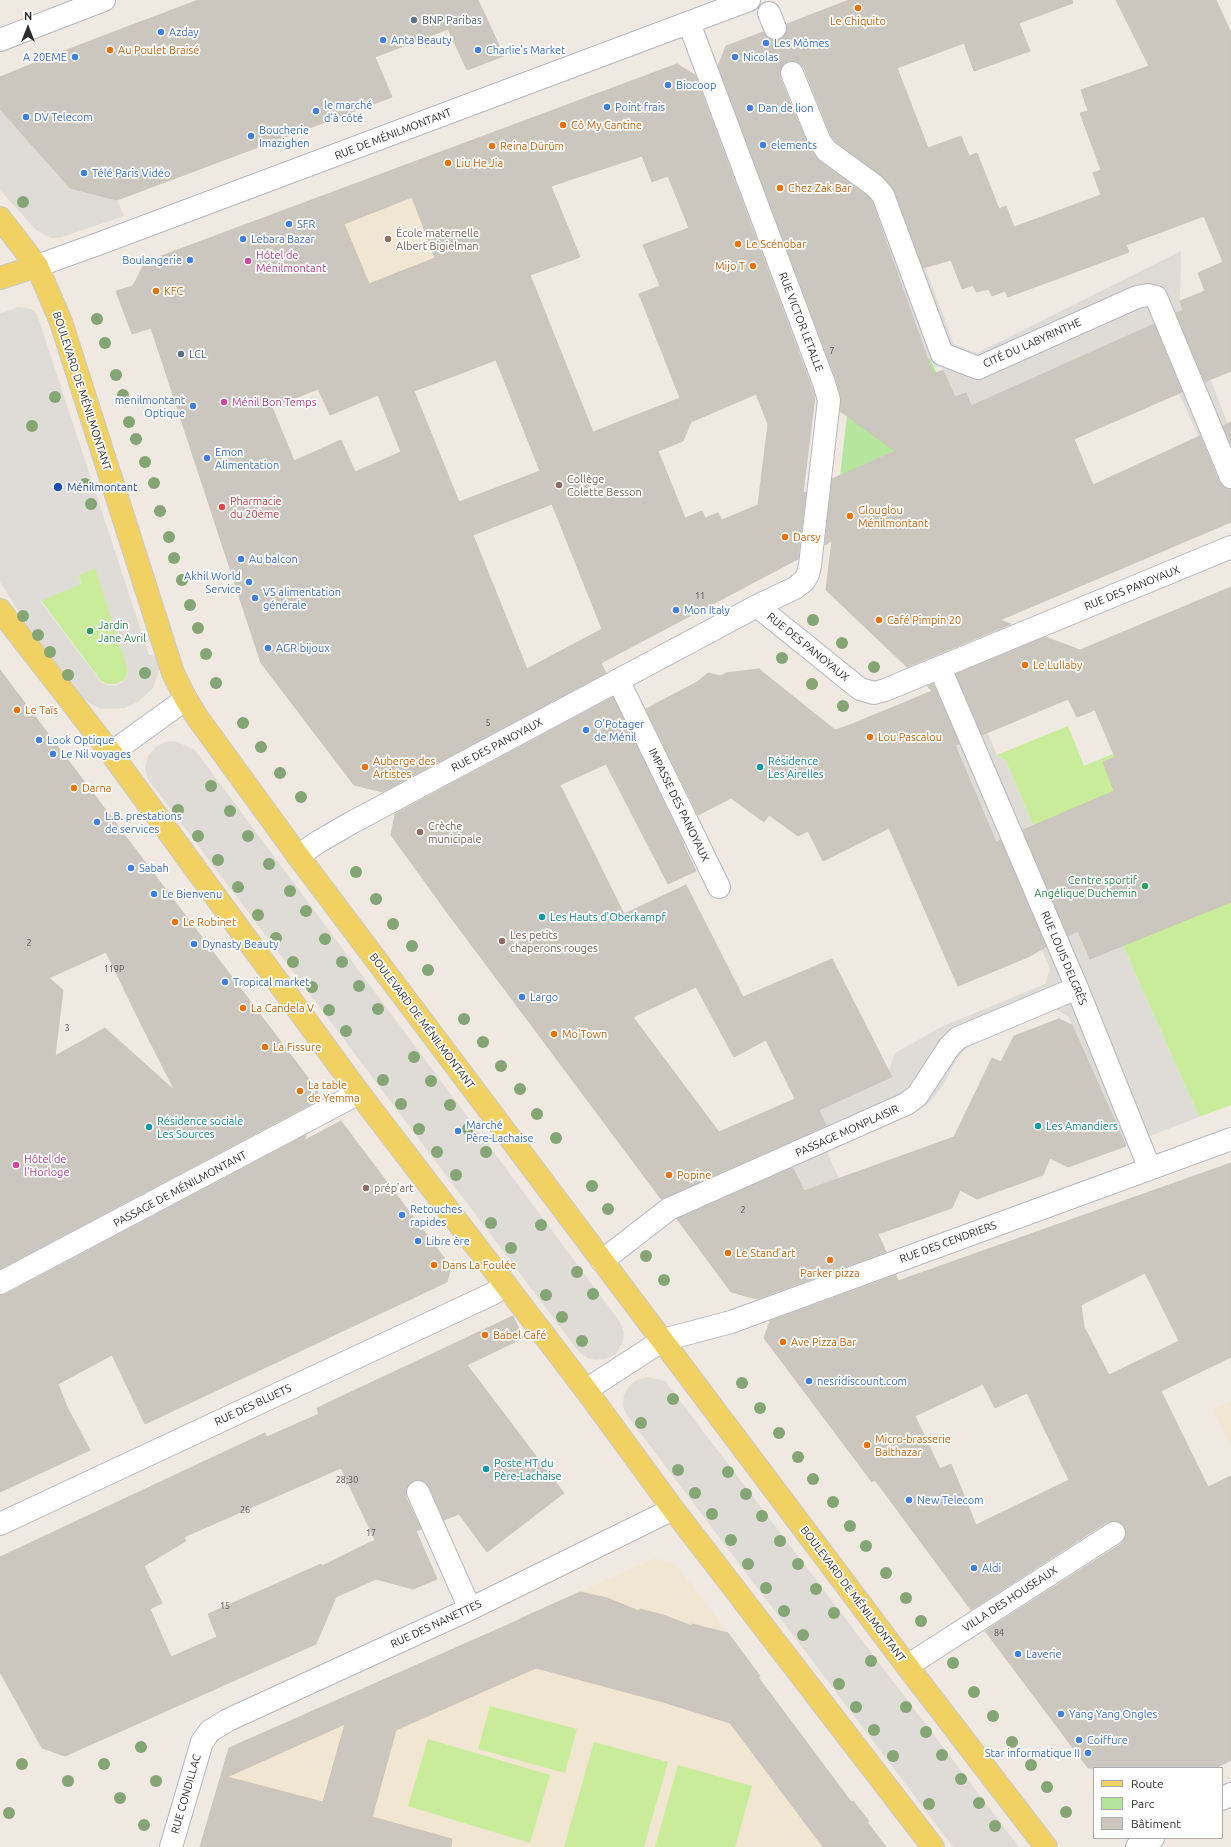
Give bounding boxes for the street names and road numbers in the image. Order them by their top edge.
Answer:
street label: RUE DE MÉNILMONTANT [333,106,453,162]
street label: RUE VICTOR LETALLE [776,270,826,374]
street label: BOULEVARD DE MÉNILMONTANT [50,310,114,472]
street label: CITÉ DU LABYRINTHE [981,315,1083,371]
street label: RUE DES PANOYAUX [1082,563,1182,613]
street label: RUE DES PANOYAUX [764,610,852,684]
street label: RUE DES PANOYAUX [449,715,545,775]
street label: IMPASSE DES PANOYAUX [646,746,712,864]
street label: RUE LOUIS DELGRÈS [1038,909,1090,1007]
street label: BOULEVARD DE MÉNILMONTANT [367,951,477,1091]
street label: PASSAGE MONPLAISIR [793,1102,901,1160]
street label: PASSAGE DE MÉNILMONTANT [111,1148,249,1230]
street label: RUE DES CENDRIERS [898,1218,998,1266]
street label: RUE DES BLUETS [212,1381,294,1429]
street label: BOULEVARD DE MÉNILMONTANT [798,1524,908,1664]
street label: VILLA DES HOUSEAUX [960,1563,1060,1635]
street label: RUE DES NANETTES [388,1597,484,1651]
street label: RUE CONDILLAC [168,1753,204,1835]

